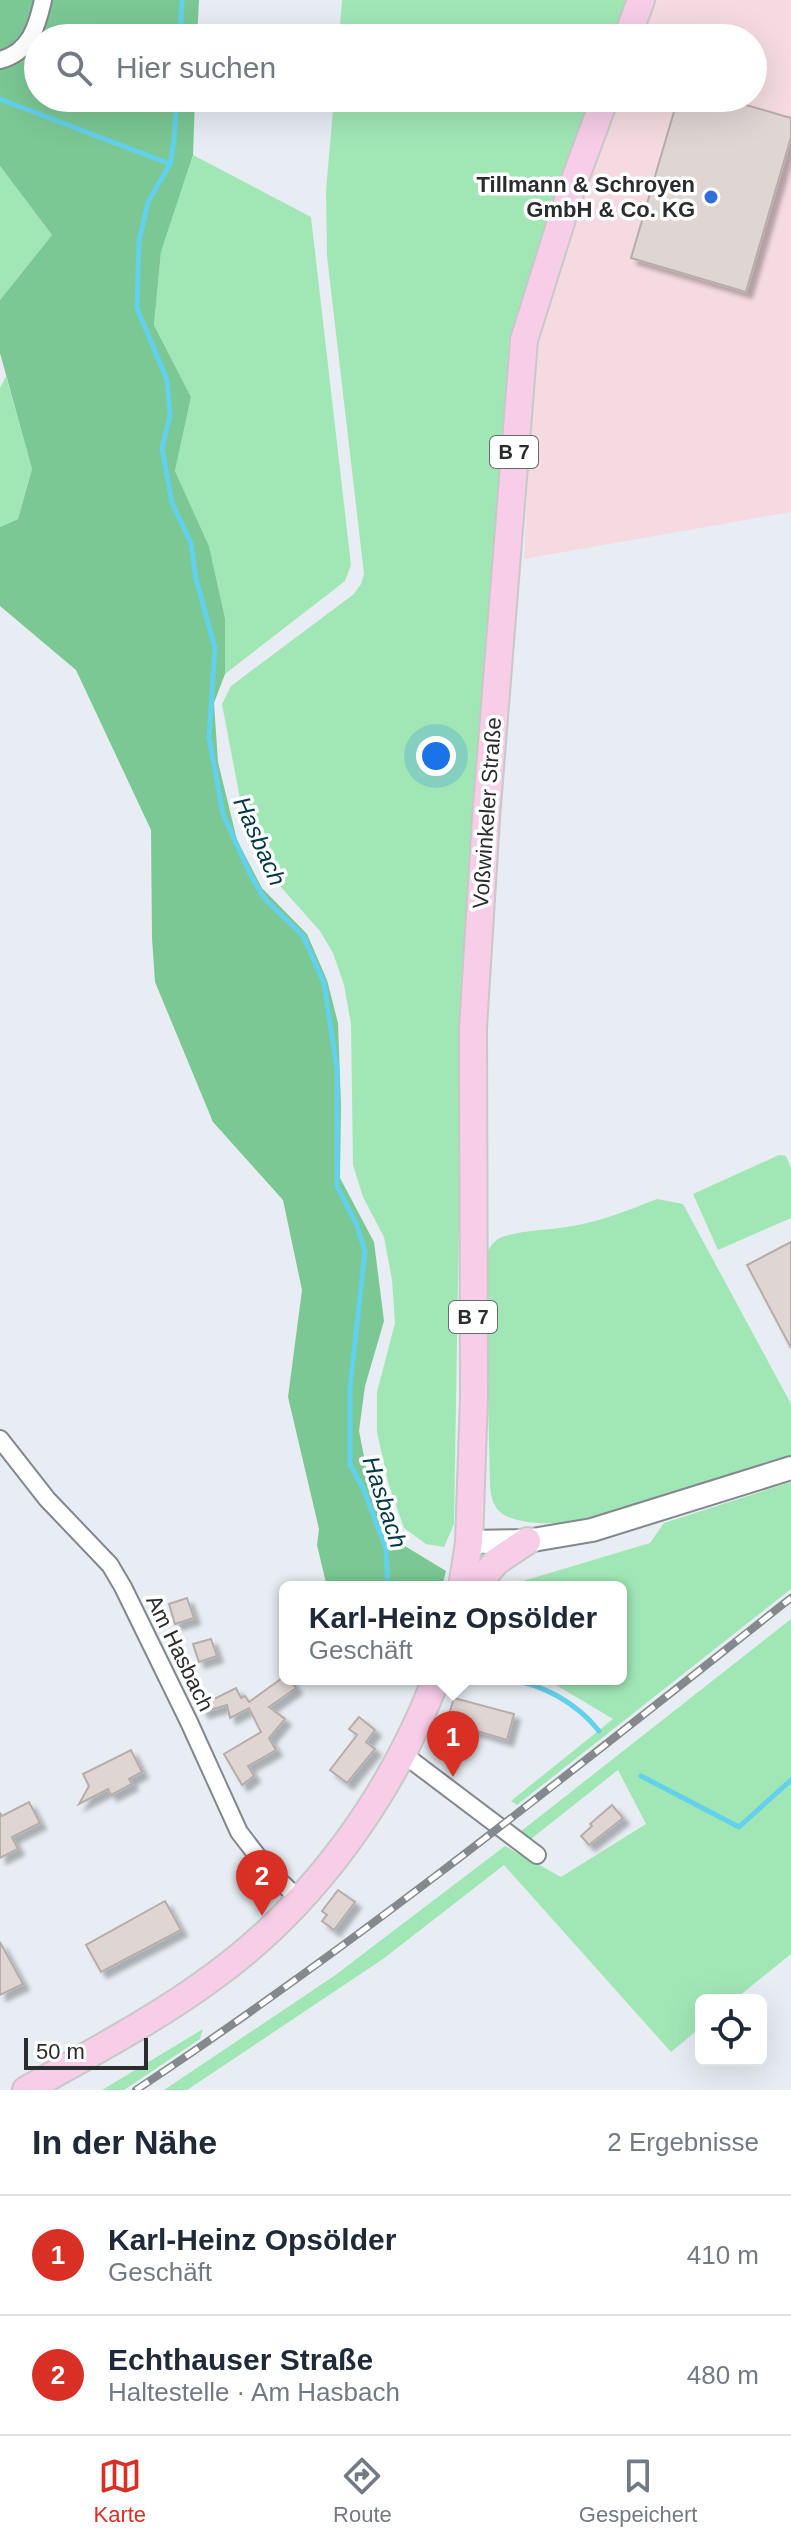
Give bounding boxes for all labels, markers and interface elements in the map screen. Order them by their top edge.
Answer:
search box [24,24,767,112]
icon: search [52,46,96,90]
text: Hier suchen [116,51,276,84]
place label: Tillmann & Schroyen GmbH & Co. KG [477,172,695,222]
marker: Tillmann & Schroyen GmbH & Co. KG [702,188,720,206]
road number: B 7 [490,436,538,468]
street label: Voßwinkeler Straße [468,716,506,910]
your location [416,736,456,776]
water label: Hasbach [228,792,292,890]
road number: B 7 [449,1301,497,1333]
water label: Hasbach [358,1453,412,1551]
popup [279,1581,627,1685]
street label: Am Hasbach [141,1591,219,1715]
text: Karl-Heinz Opsölder [309,1601,597,1634]
text: Geschäft [309,1635,413,1665]
pin: 1 [427,1711,479,1777]
pin: 2 [236,1850,288,1916]
map controls [695,1994,767,2066]
button: locate [695,1994,767,2066]
scale bar [24,2034,148,2070]
text: 50 m [36,2039,85,2064]
text: In der Nähe [32,2123,217,2161]
text: 2 Ergebnisse [607,2127,759,2157]
text: Karl-Heinz Opsölder [108,2223,396,2256]
text: 1 [51,2240,65,2270]
text: 410 m [687,2240,759,2270]
text: Geschäft [108,2257,212,2287]
text: Echthauser Straße [108,2343,373,2376]
text: 2 [51,2360,65,2390]
text: 480 m [687,2360,759,2390]
text: Haltestelle · Am Hasbach [108,2377,400,2407]
tab: Karte [94,2454,146,2528]
tab: Route [333,2454,392,2528]
tab: Gespeichert [579,2454,697,2528]

